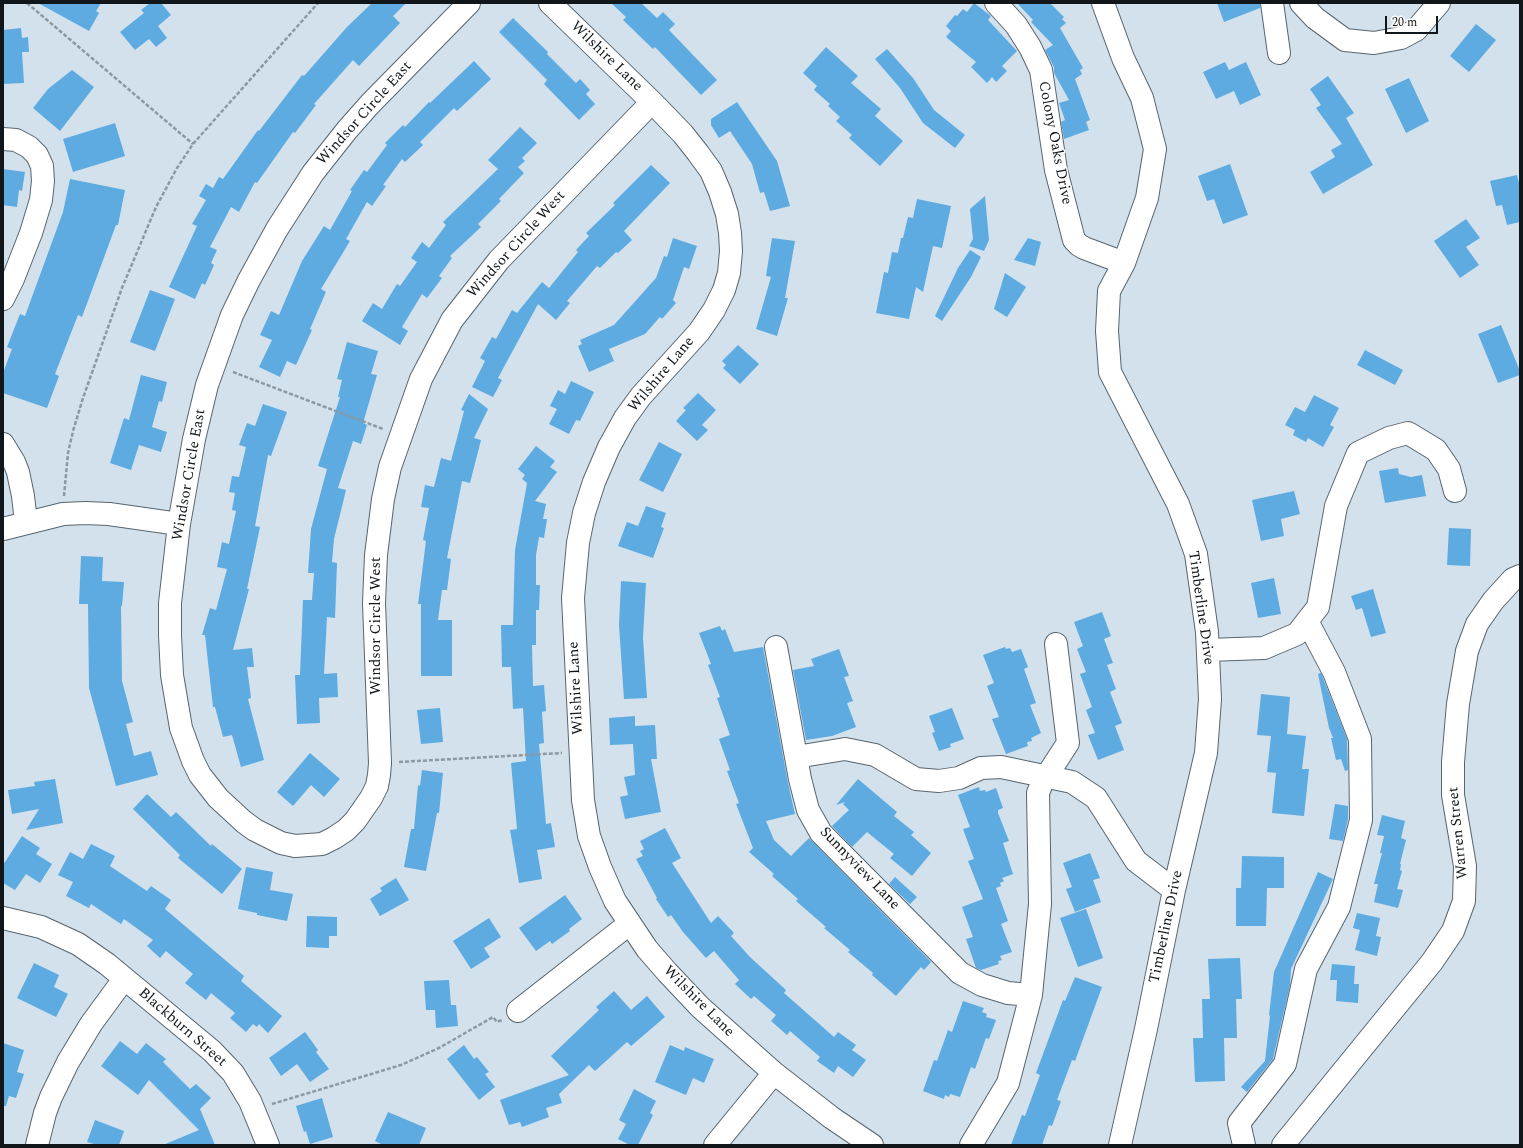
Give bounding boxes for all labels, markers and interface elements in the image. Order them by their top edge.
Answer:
scale bar [1387,8,1440,34]
text: 20 m [1392,13,1417,32]
street label: Wilshire Lane [566,18,646,96]
street label: Windsor Circle East [314,58,416,170]
street label: Colony Oaks Drive [1033,80,1075,206]
street label: Windsor Circle West [464,188,570,302]
street label: Wilshire Lane [625,333,699,417]
street label: Windsor Circle East [170,408,210,542]
street label: Timberline Drive [1183,550,1217,666]
street label: Windsor Circle West [368,557,386,695]
street label: Wilshire Lane [566,641,588,735]
street label: Warren Street [1445,786,1473,880]
street label: Sunnyview Lane [815,824,903,914]
street label: Timberline Drive [1146,869,1188,985]
street label: Wilshire Lane [659,963,737,1041]
street label: Blackburn Street [134,985,230,1071]

